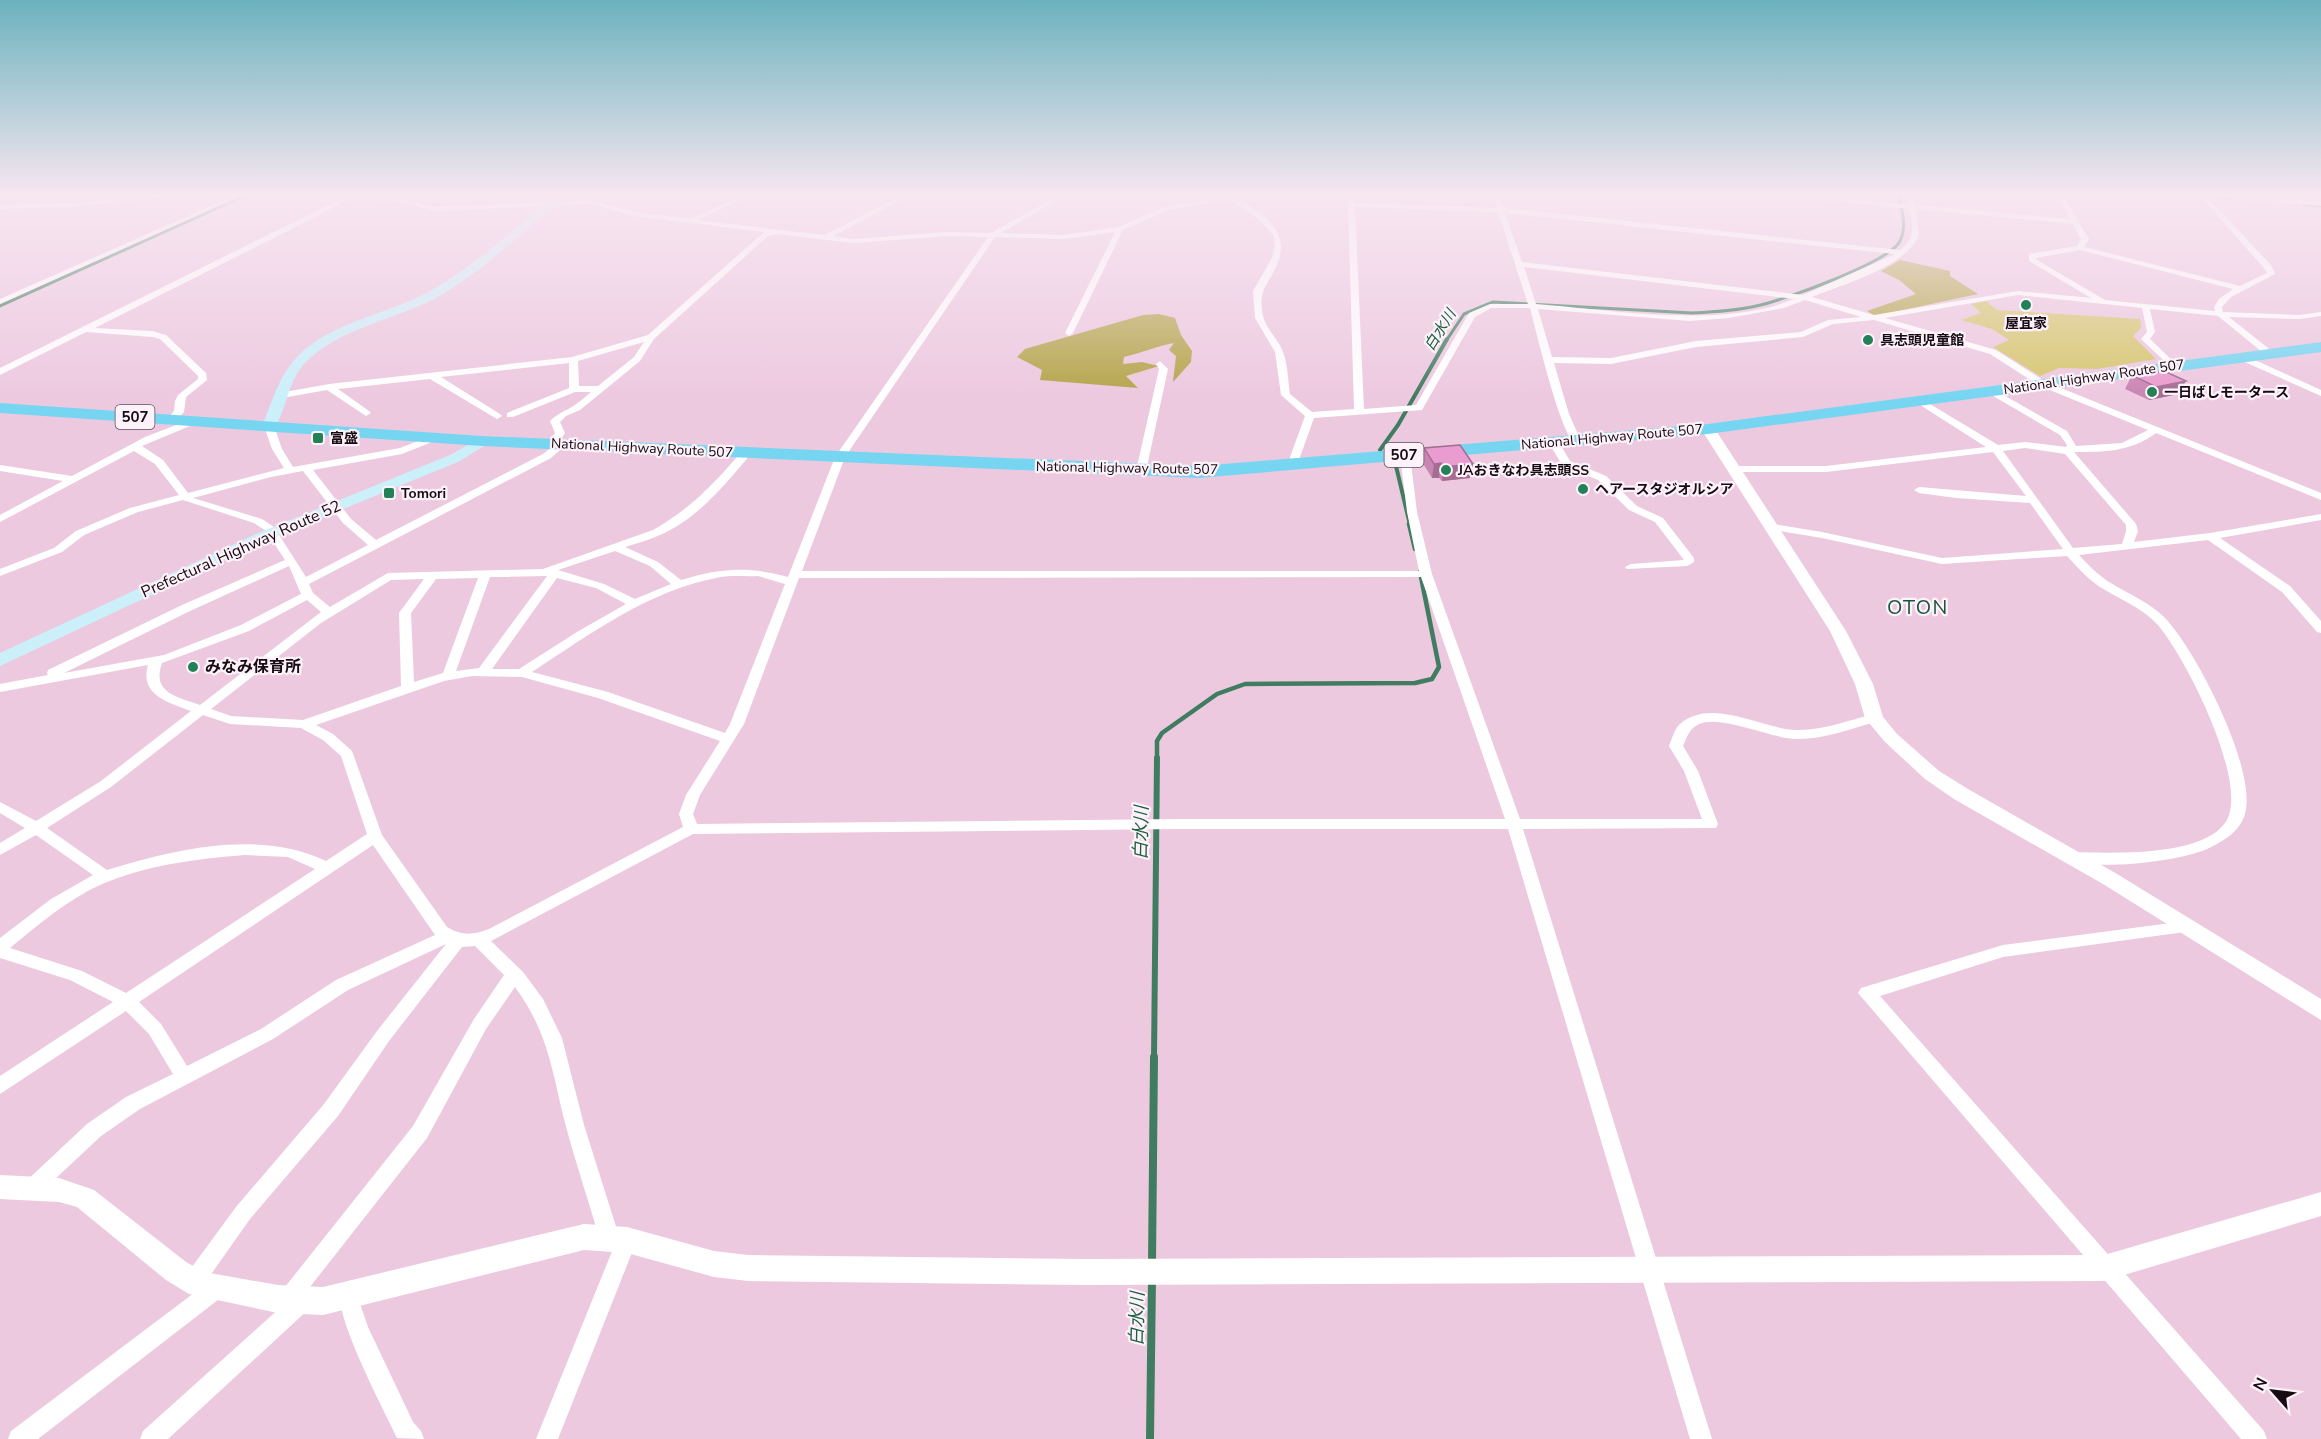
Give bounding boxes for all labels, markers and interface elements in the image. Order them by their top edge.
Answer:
marker: 屋宜家 [2019,298,2033,312]
water label: 白水川 [1420,304,1461,354]
place label: 屋宜家 [2005,314,2047,333]
place label: 具志頭児童館 [1880,331,1964,350]
marker: 具志頭児童館 [1861,333,1875,347]
street label: National Highway Route 507 [2002,355,2186,399]
place label: 一日ばしモータース [2164,383,2289,402]
marker: 一日ばしモータース [2145,385,2159,399]
road number: 507 [116,405,154,429]
street label: National Highway Route 507 [1520,420,1704,454]
place label: 富盛 [330,429,358,448]
marker: 富盛 [311,431,325,445]
street label: National Highway Route 507 [550,434,734,462]
road number: 507 [1384,443,1424,467]
street label: National Highway Route 507 [1036,457,1218,479]
place label: JAおきなわ具志頭SS [1457,461,1589,480]
marker: JAおきなわ具志頭SS [1439,463,1453,477]
place label: ヘアースタジオルシア [1595,480,1733,499]
marker: ヘアースタジオルシア [1576,482,1590,496]
place label: Tomori [401,484,446,503]
marker: Tomori [382,486,396,500]
street label: Prefectural Highway Route 52 [138,495,344,603]
district label: OTON [1887,594,1949,621]
place label: みなみ保育所 [205,656,301,678]
marker: みなみ保育所 [186,660,200,674]
water label: 白水川 [1129,804,1154,860]
water label: 白水川 [1125,1290,1150,1346]
north arrow [2243,1361,2303,1421]
text: N [2248,1374,2273,1395]

